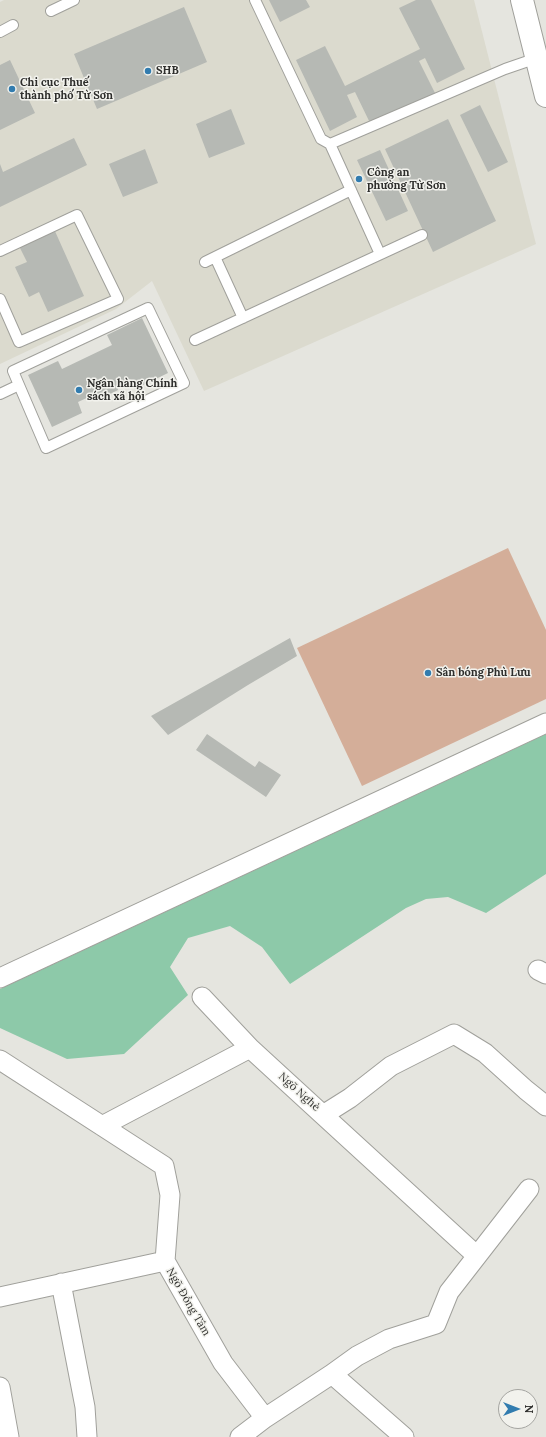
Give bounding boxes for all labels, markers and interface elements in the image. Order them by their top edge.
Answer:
place label: SHB [156,64,179,78]
marker: SHB [143,66,153,76]
place label: Chi cục Thuế thành phố Từ Sơn [20,76,113,102]
marker: Chi cục Thuế thành phố Từ Sơn [7,84,17,94]
place label: Công an phường Từ Sơn [367,166,446,192]
marker: Công an phường Từ Sơn [354,174,364,184]
place label: Ngân hàng Chính sách xã hội [87,377,177,403]
marker: Ngân hàng Chính sách xã hội [74,385,84,395]
place label: Sân bóng Phù Lưu [436,666,530,680]
marker: Sân bóng Phù Lưu [423,668,433,678]
street label: Ngõ Nghè [276,1070,322,1114]
street label: Ngõ Đồng Tâm [163,1266,213,1338]
north arrow [498,1389,538,1429]
text: N [522,1405,536,1413]

